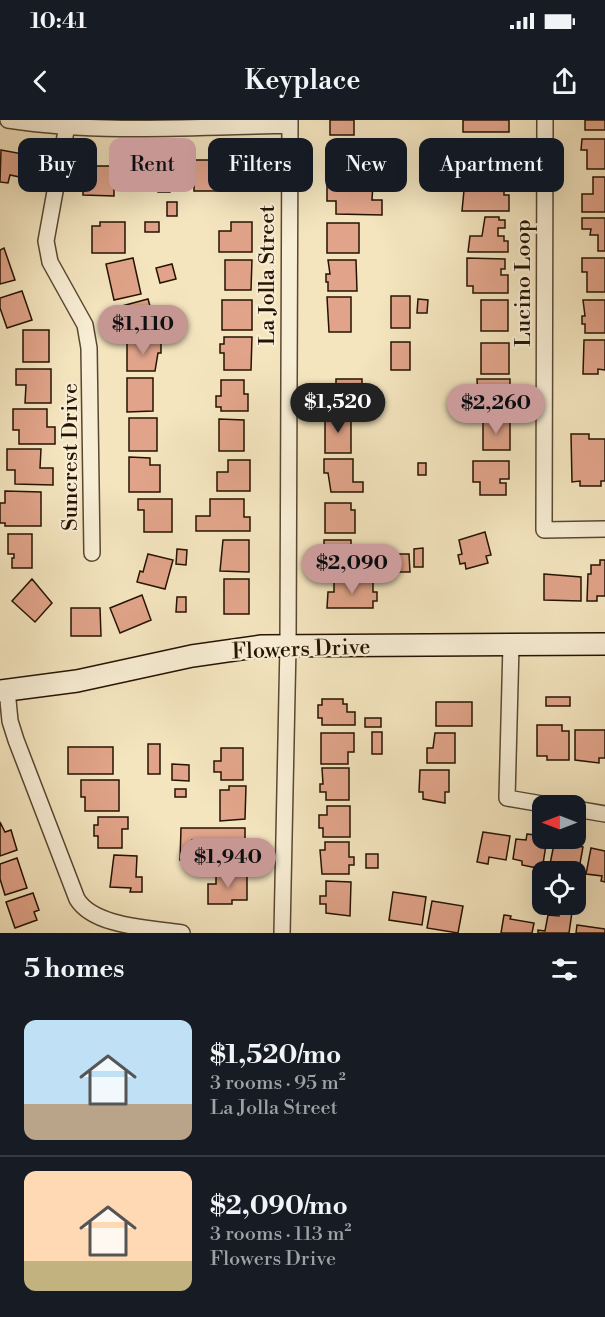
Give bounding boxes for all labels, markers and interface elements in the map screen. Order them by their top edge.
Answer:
text: 10:41 [30,8,87,35]
text: Keyplace [244,64,361,98]
icon: back [24,65,57,98]
icon: share [548,65,581,98]
chip: Buy [18,138,97,192]
chip: Rent [109,138,196,192]
chip: Filters [208,138,313,192]
chip: New [325,138,407,192]
chip: Apartment [419,138,564,192]
street label: La Jolla Street [254,205,281,345]
street label: Lucino Loop [510,219,537,347]
pin: $1,110 [94,305,192,356]
text: $1,110 [112,312,174,337]
street label: Suncrest Drive [57,383,84,531]
pin: $1,520 [289,383,387,434]
pin: $2,260 [447,384,545,435]
text: $1,520 [304,390,372,415]
text: $2,260 [461,391,531,416]
pin: $2,090 [303,544,401,595]
text: $2,090 [316,551,388,576]
street label: Flowers Drive [231,634,371,665]
north arrow [532,795,586,849]
map controls [532,795,586,915]
pin: $1,940 [179,838,277,889]
text: $1,940 [194,845,262,870]
button: locate [532,861,586,915]
text: 5 homes [24,953,124,985]
icon: filters [548,953,581,986]
text: $1,520/mo [210,1039,341,1071]
icon: home [72,1044,144,1116]
text: 3 rooms · 95 m² [210,1071,346,1096]
text: La Jolla Street [210,1096,338,1121]
text: $2,090/mo [210,1190,348,1222]
icon: home [72,1195,144,1267]
text: 3 rooms · 113 m² [210,1222,351,1247]
text: Flowers Drive [210,1247,336,1272]

